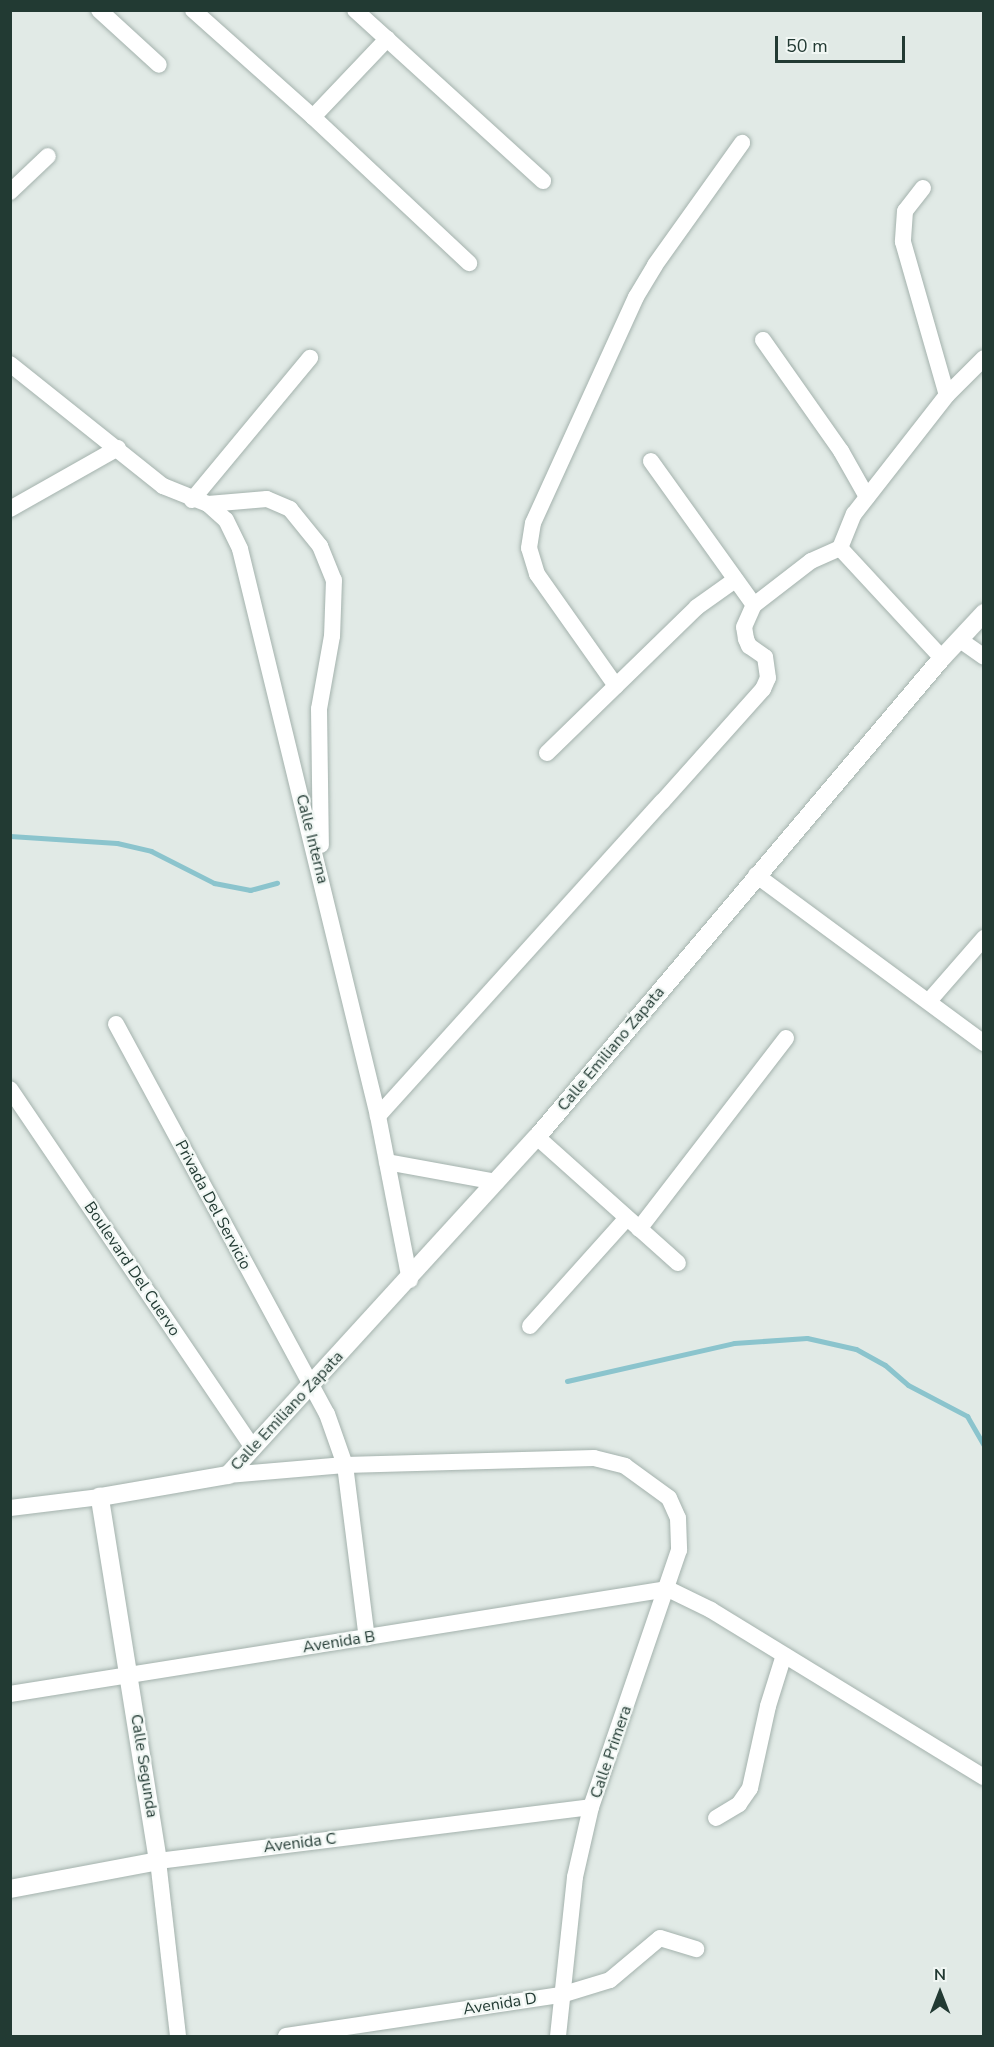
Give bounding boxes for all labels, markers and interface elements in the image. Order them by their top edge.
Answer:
scale bar [778,24,908,62]
text: 50 m [786,34,828,58]
street label: Calle Interna [292,792,332,886]
street label: Calle Emiliano Zapata [553,983,669,1115]
street label: Privada Del Servicio [171,1137,255,1273]
street label: Boulevard Del Cuervo [80,1198,184,1340]
street label: Calle Emiliano Zapata [227,1347,347,1475]
street label: Avenida B [301,1627,377,1657]
street label: Calle Primera [586,1703,636,1801]
street label: Calle Segunda [126,1713,162,1819]
street label: Avenida C [262,1829,338,1857]
north arrow [910,1963,970,2023]
text: N [934,1964,946,1986]
street label: Avenida D [462,1989,538,2019]

